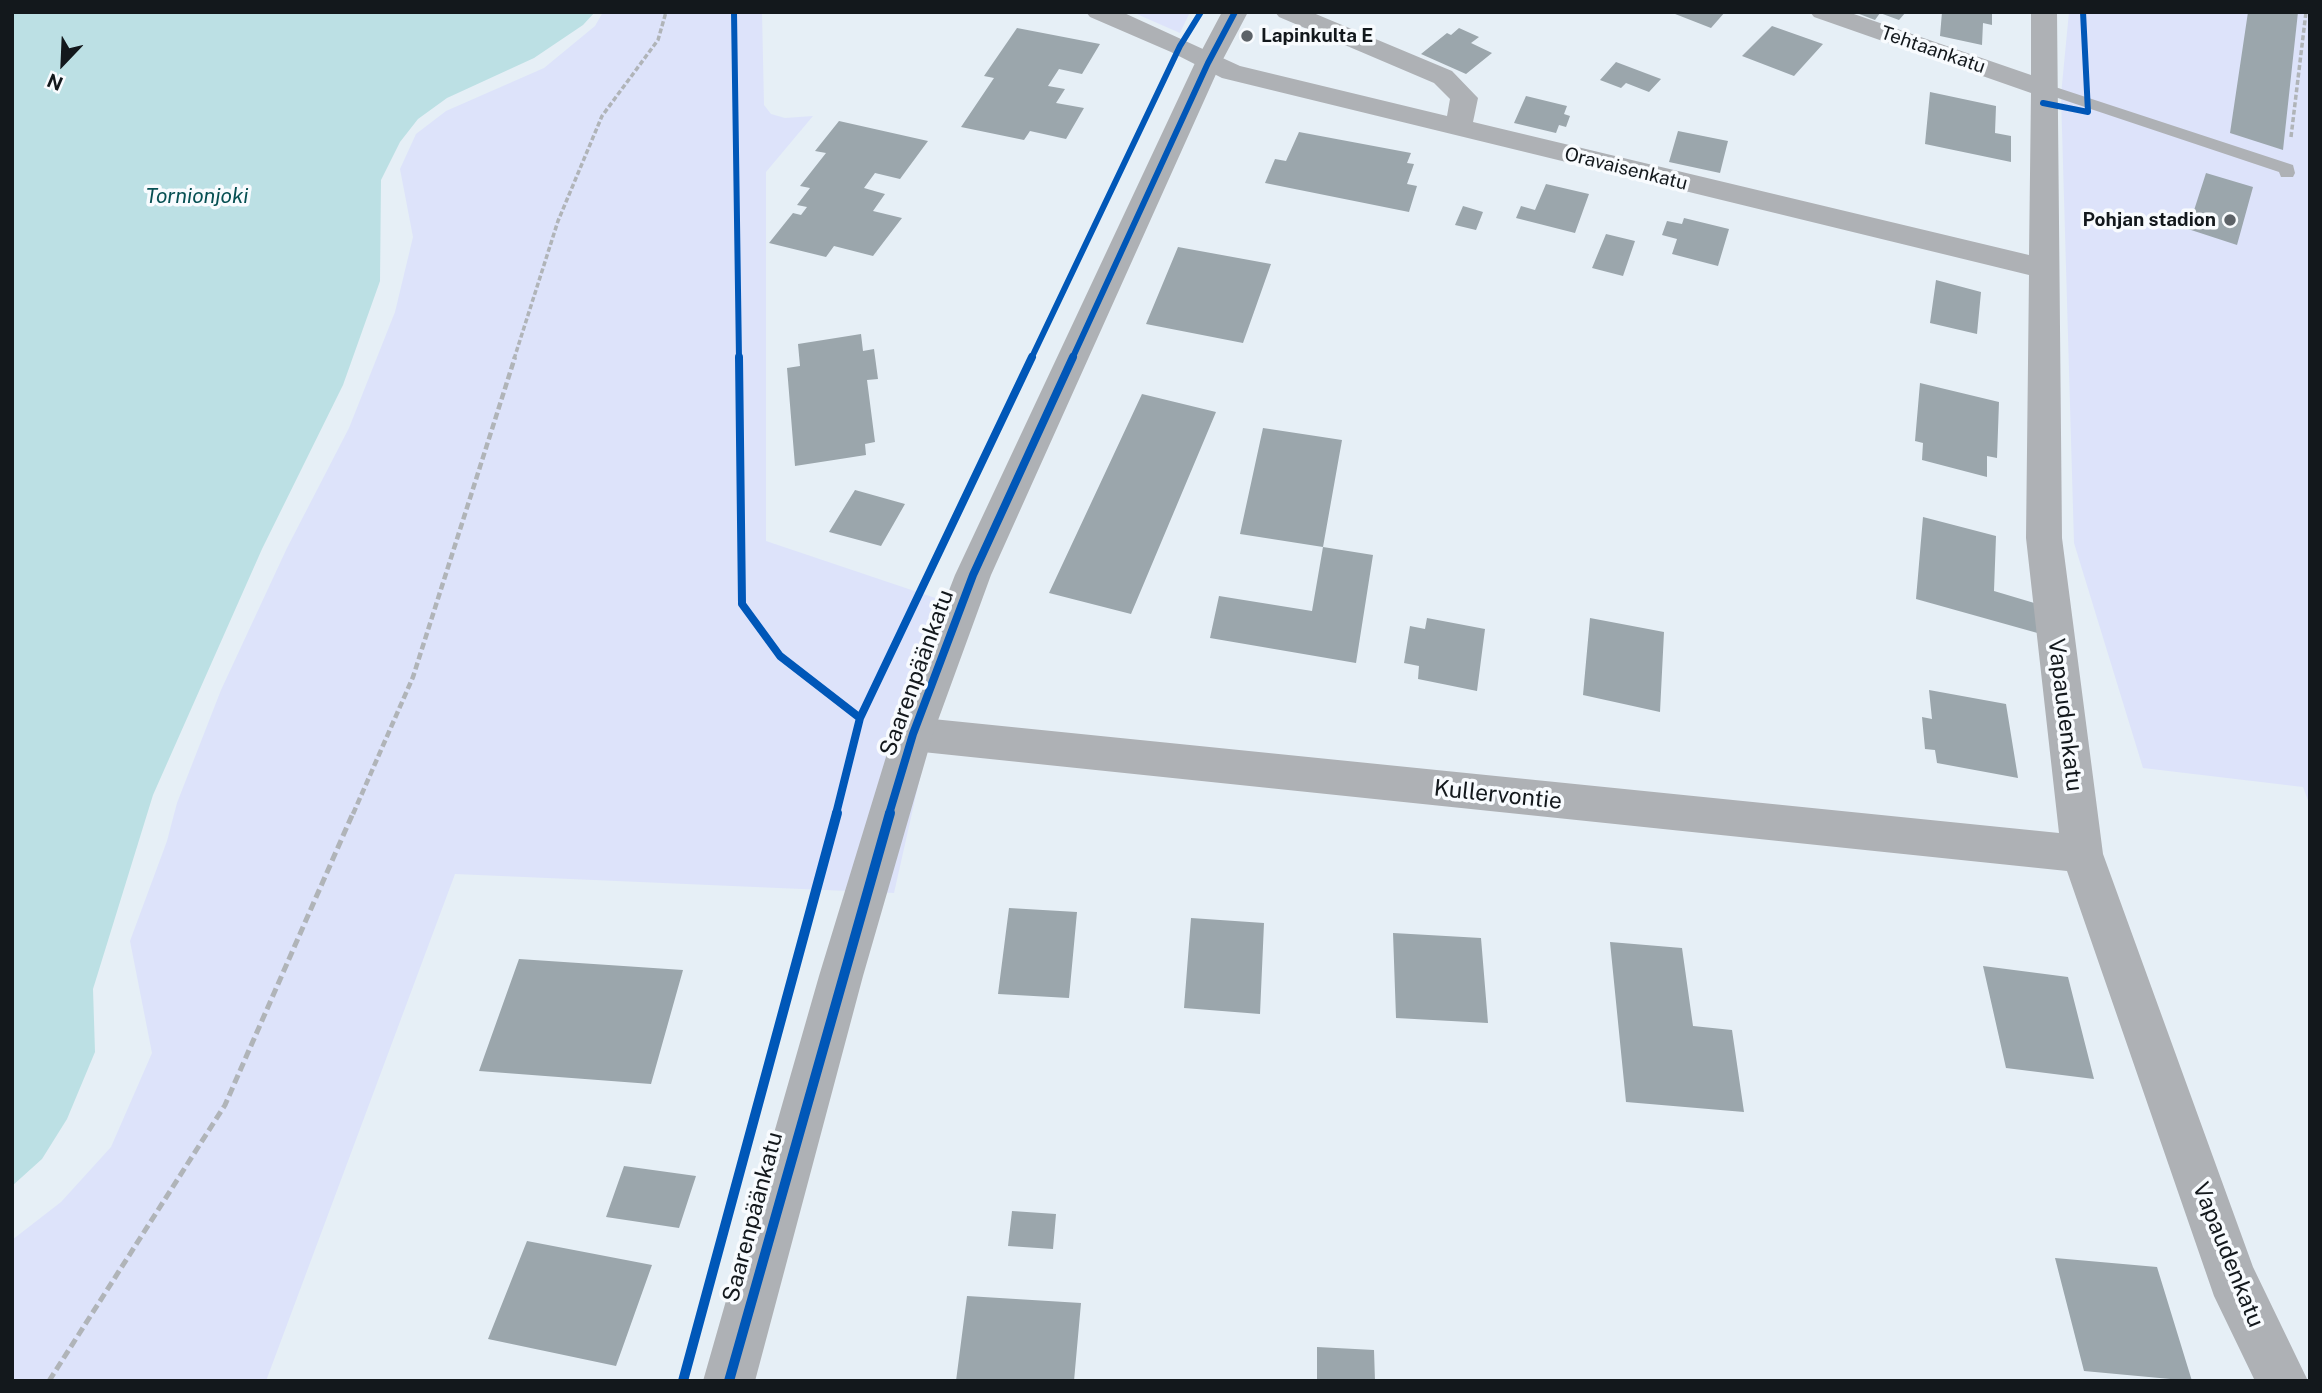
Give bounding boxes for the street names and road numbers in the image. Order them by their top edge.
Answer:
street label: Tehtaankatu [1878,21,1988,79]
street label: Oravaisenkatu [1562,143,1690,195]
street label: Saarenpäänkatu [874,586,960,760]
street label: Vapaudenkatu [2042,637,2088,793]
street label: Kullervontie [1433,775,1563,815]
street label: Saarenpäänkatu [717,1129,789,1305]
street label: Vapaudenkatu [2186,1179,2270,1331]

